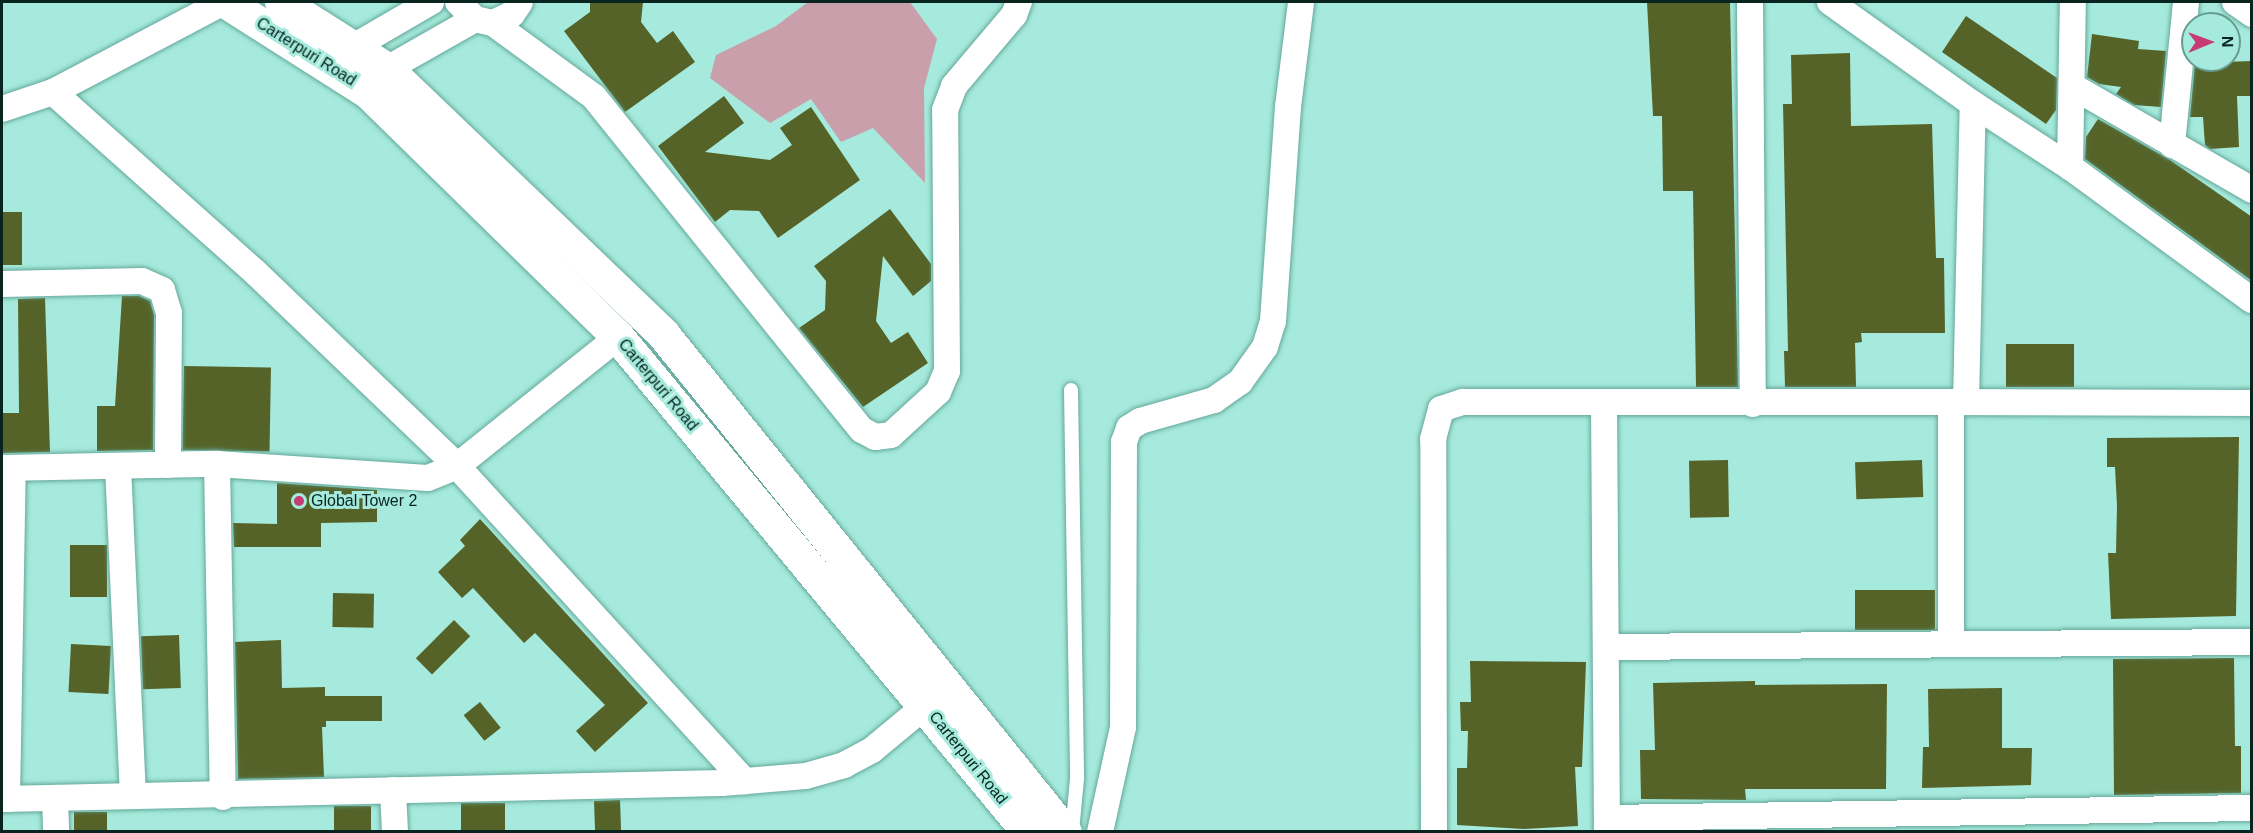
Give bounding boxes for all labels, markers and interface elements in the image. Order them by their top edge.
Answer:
north arrow [2181,12,2241,72]
street label: Carterpuri Road [253,14,359,90]
text: N [2219,36,2236,48]
street label: Carterpuri Road [614,335,702,435]
place label: Global Tower 2 [311,491,418,511]
marker: Global Tower 2 [292,494,306,508]
street label: Carterpuri Road [925,708,1011,808]

